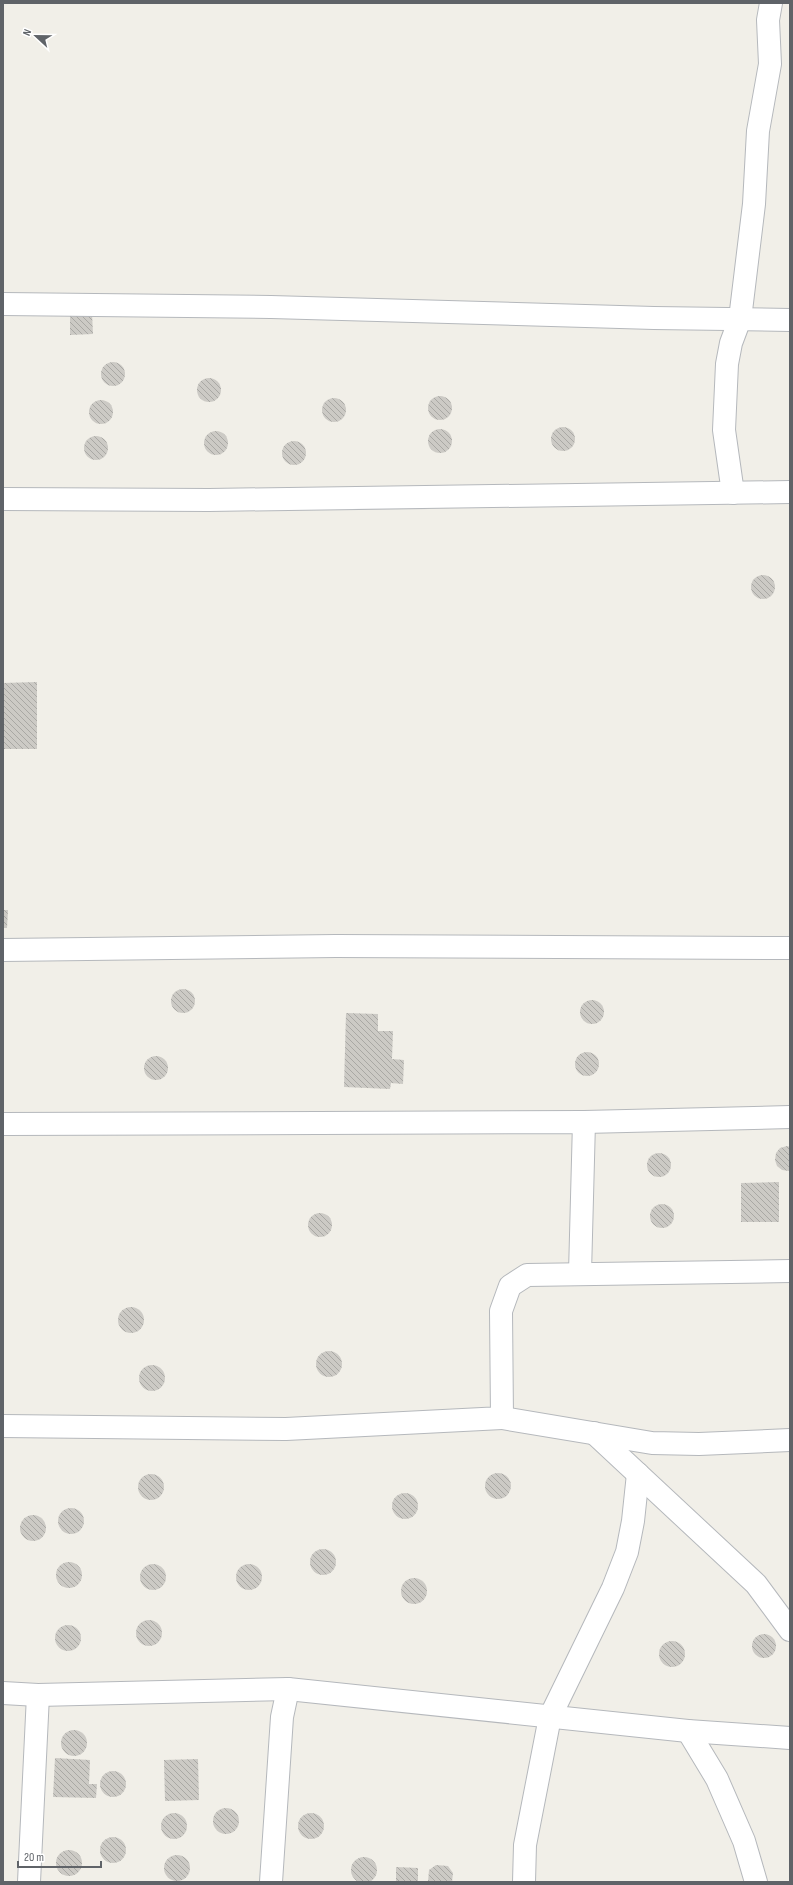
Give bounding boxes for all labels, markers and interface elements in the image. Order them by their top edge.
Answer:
north arrow [16,16,56,56]
text: N [20,27,34,38]
scale bar [18,1843,101,1869]
text: 20 m [24,1850,44,1865]

